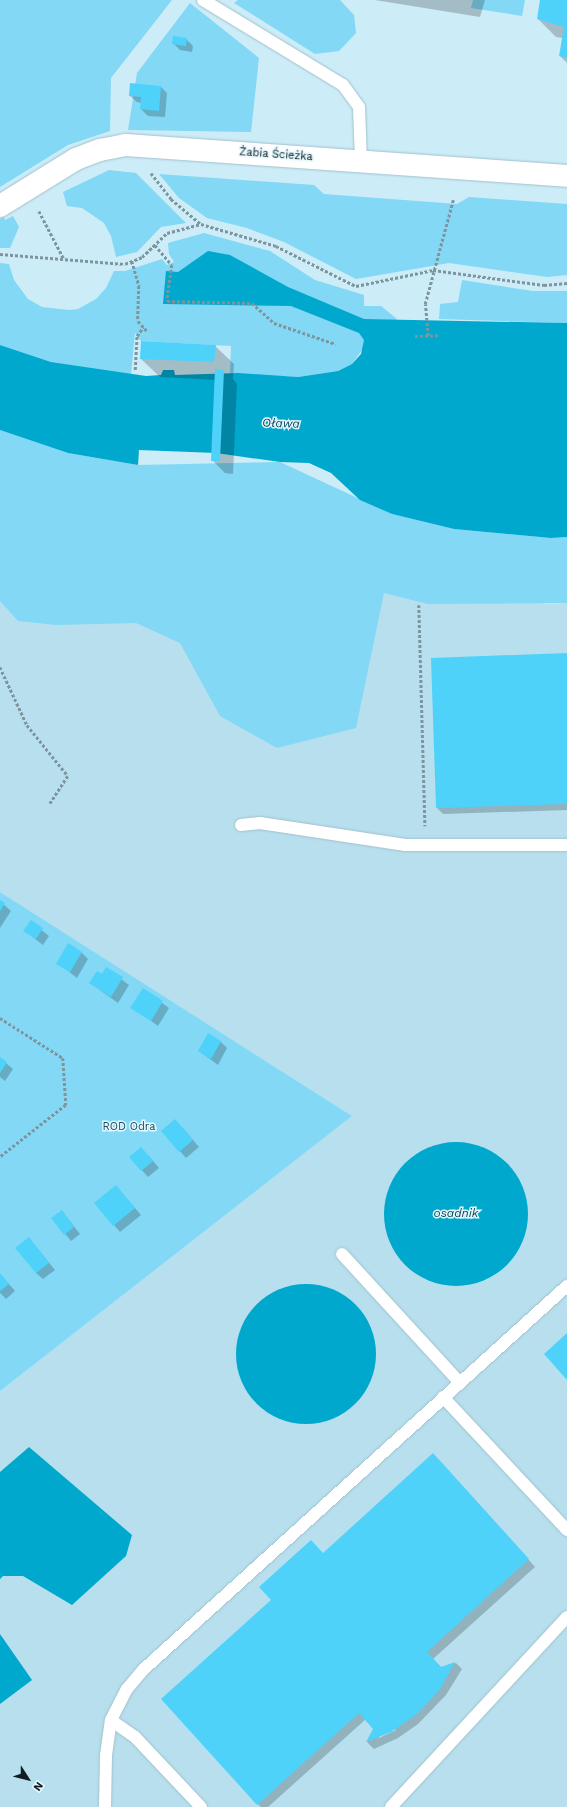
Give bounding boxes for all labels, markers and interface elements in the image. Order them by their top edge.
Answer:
street label: Żabia Ścieżka [239,146,313,164]
water label: Oława [262,416,300,432]
park label: ROD Odra [103,1120,155,1134]
water label: osadnik [434,1207,478,1221]
north arrow [8,1759,48,1799]
text: N [30,1779,46,1793]

